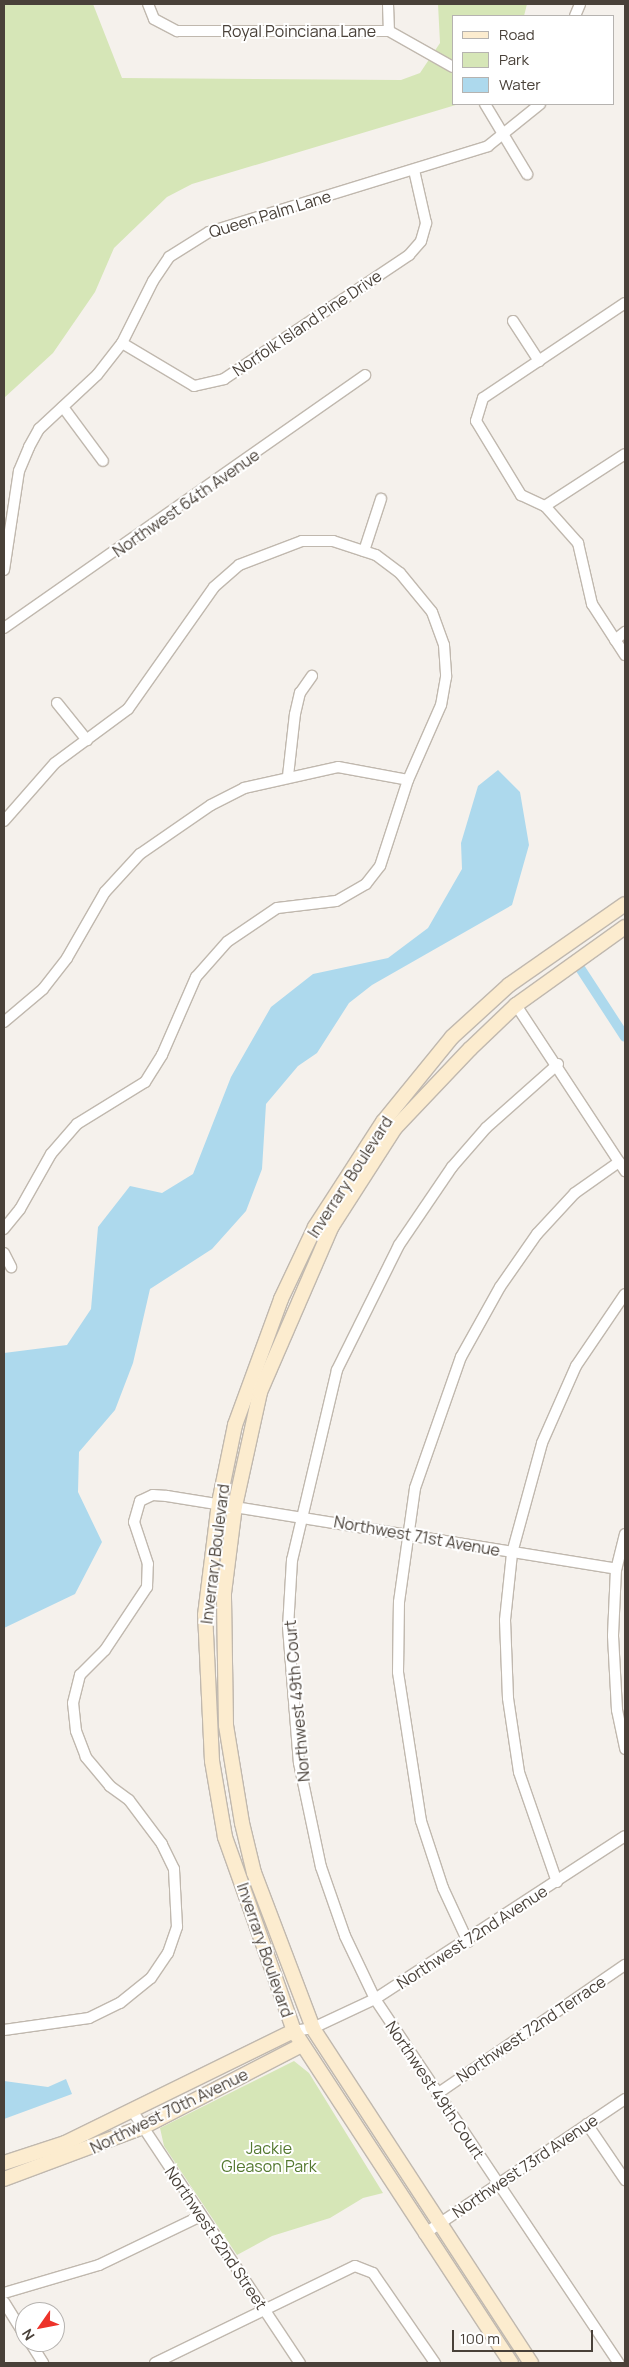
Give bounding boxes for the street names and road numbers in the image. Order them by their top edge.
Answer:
street label: Royal Poinciana Lane [222,21,376,41]
street label: Queen Palm Lane [207,186,333,242]
street label: Norfolk Island Pine Drive [229,266,385,380]
street label: Northwest 64th Avenue [109,445,263,561]
street label: Inverrary Boulevard [304,1113,396,1241]
street label: Inverrary Boulevard [197,1483,233,1625]
street label: Northwest 71st Avenue [332,1512,502,1560]
street label: Northwest 49th Court [280,1619,314,1783]
street label: Inverrary Boulevard [233,1880,297,2020]
street label: Northwest 72nd Avenue [393,1881,551,1993]
street label: Northwest 72nd Terrace [453,1972,609,2086]
street label: Northwest 49th Court [382,2017,488,2163]
street label: Northwest 70th Avenue [87,2064,251,2158]
street label: Northwest 73rd Avenue [449,2110,601,2222]
street label: Northwest 52nd Street [161,2163,271,2313]

